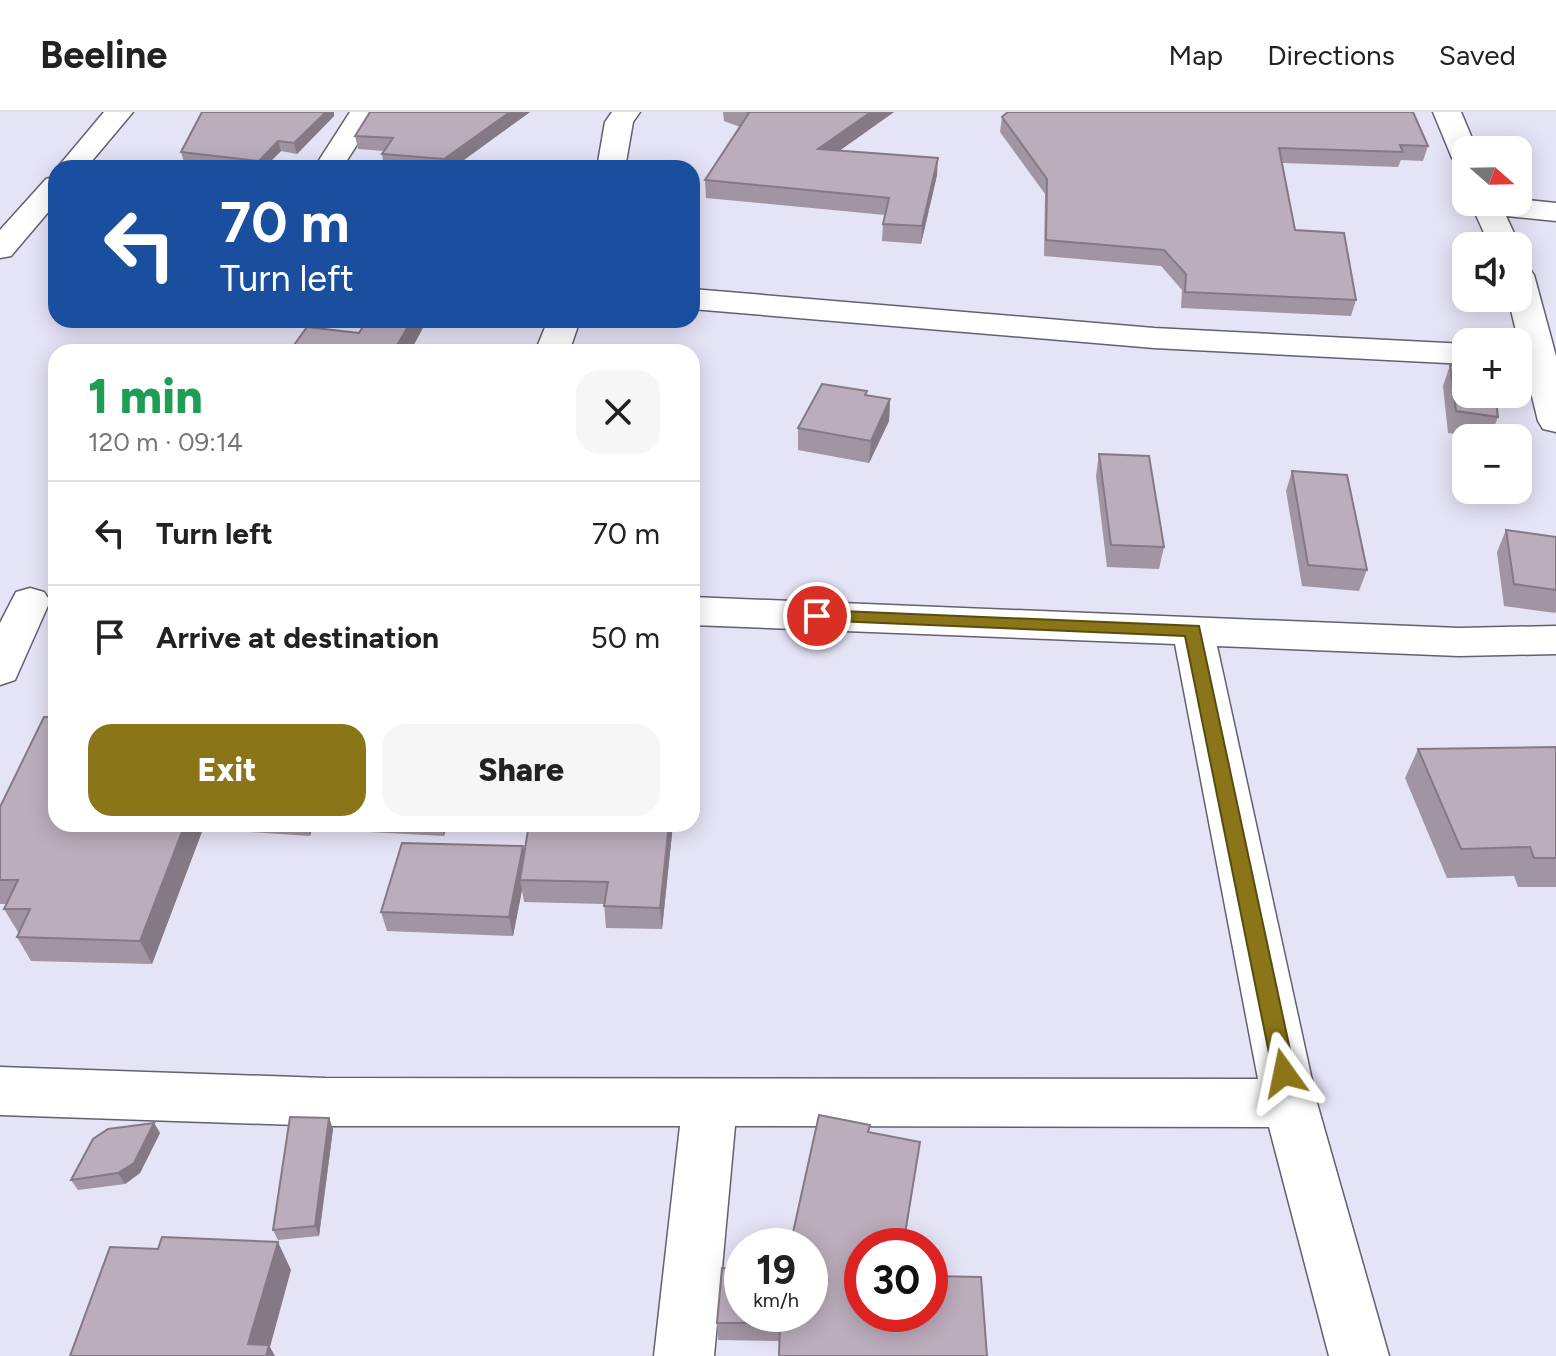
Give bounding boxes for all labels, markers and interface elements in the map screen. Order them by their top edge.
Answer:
text: Beeline [40,32,167,78]
text: Map [1169,38,1223,72]
text: Directions [1267,38,1395,72]
text: Saved [1439,38,1516,72]
north arrow [1452,136,1532,216]
map controls [1452,136,1532,504]
text: 70 m [220,189,350,256]
icon: left [88,192,192,296]
button: sound [1452,232,1532,312]
text: Turn left [220,257,354,300]
button: + [1452,328,1532,408]
text: 1 min [88,367,203,425]
button: close [576,370,660,454]
button: − [1452,424,1532,504]
text: 120 m · 09:14 [88,426,243,458]
icon: left [88,511,132,555]
text: Turn left [156,515,273,552]
text: 70 m [592,515,660,552]
pin [783,582,851,650]
icon: arrive [795,594,839,638]
icon: arrive [88,615,132,659]
text: Arrive at destination [156,619,439,656]
text: 50 m [591,619,660,656]
button: Exit [88,724,366,816]
button: Share [382,724,660,816]
position arrow [1242,1031,1326,1115]
speed limit sign: 30 [844,1228,948,1332]
text: 19 [756,1246,796,1294]
text: km/h [753,1288,799,1312]

